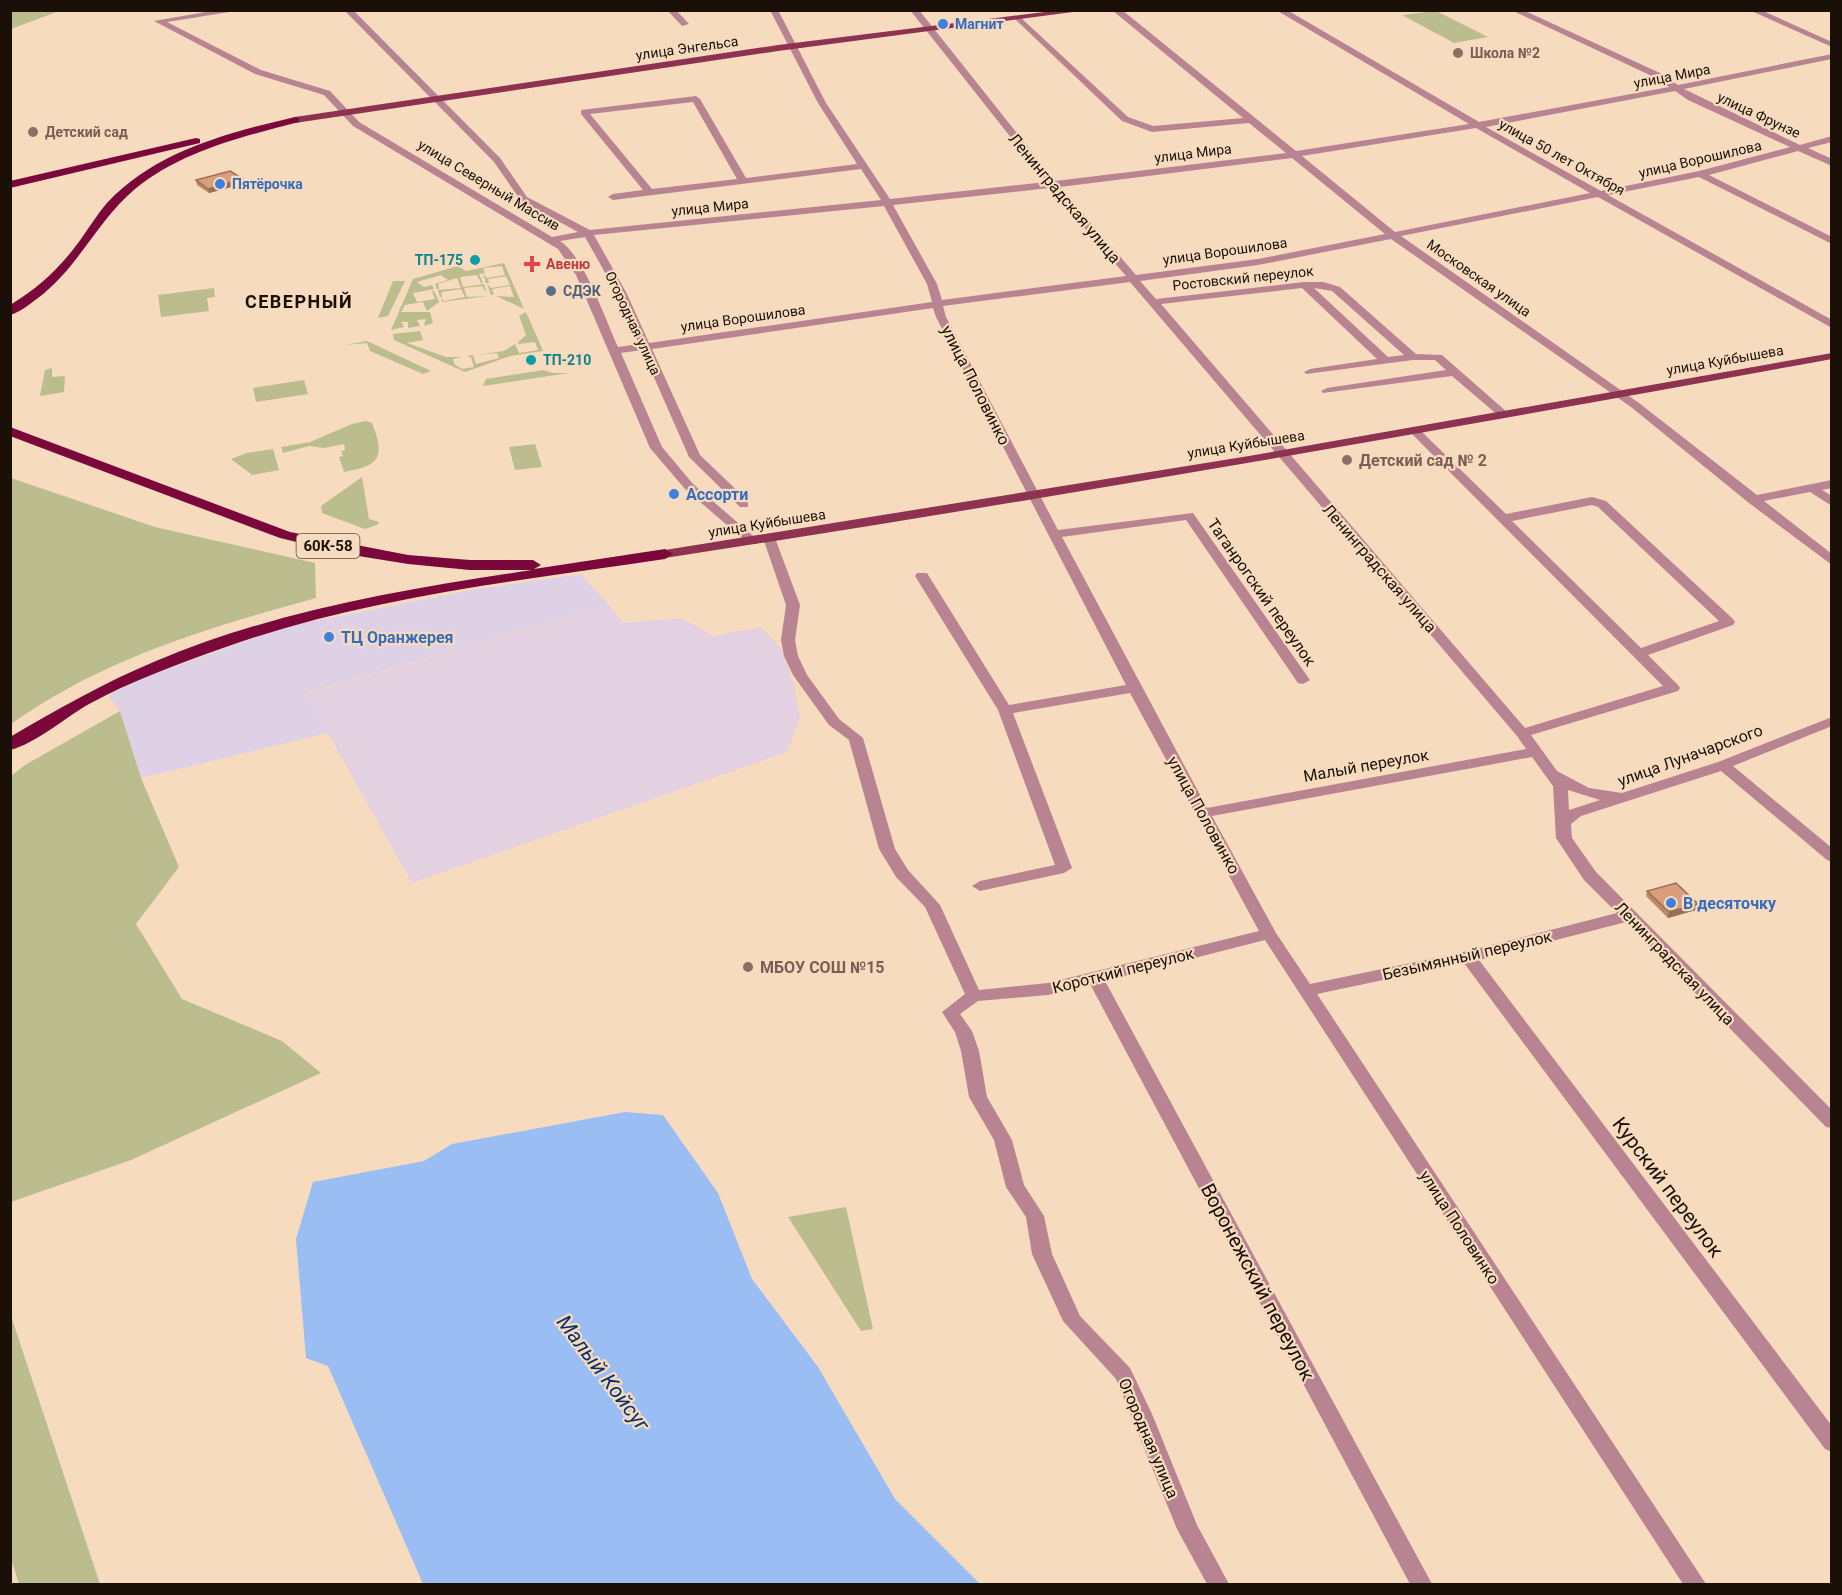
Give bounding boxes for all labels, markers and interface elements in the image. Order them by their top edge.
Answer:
place label: Магнит [955,16,1004,32]
marker: Магнит [936,17,950,31]
street label: улица Энгельса [635,33,739,63]
place label: Школа №2 [1470,45,1540,61]
marker: Школа №2 [1451,46,1465,60]
street label: улица Мира [1632,61,1712,91]
street label: улица Фрунзе [1715,89,1803,141]
street label: улица 50 лет Октября [1496,116,1628,198]
place label: Детский сад [45,124,128,140]
marker: Детский сад [26,125,40,139]
street label: Ленинградская улица [1005,129,1125,267]
street label: улица Северный Массив [415,136,563,234]
street label: улица Ворошилова [1637,137,1763,181]
street label: улица Мира [1153,140,1233,166]
place label: Пятёрочка [232,176,303,192]
marker: Пятёрочка [213,177,227,191]
street label: улица Мира [671,195,749,219]
street label: улица Ворошилова [1162,234,1288,268]
street label: Московская улица [1424,236,1534,320]
place label: ТП-175 [415,252,463,268]
marker: ТП-175 [468,253,482,267]
marker: Авеню [523,255,541,273]
place label: Авеню [546,256,590,272]
street label: Ростовский переулок [1172,263,1315,293]
street label: Огородная улица [602,269,664,377]
place label: СДЭК [563,283,602,299]
marker: СДЭК [544,284,558,298]
district label: СЕВЕРНЫЙ [245,291,353,312]
street label: улица Ворошилова [680,301,806,335]
street label: улица Половинко [937,322,1014,448]
street label: улица Куйбышева [1665,342,1785,378]
place label: ТП-210 [543,352,591,368]
marker: ТП-210 [524,353,538,367]
street label: улица Куйбышева [1186,427,1306,461]
place label: Детский сад № 2 [1359,451,1487,470]
marker: Детский сад № 2 [1340,453,1354,467]
place label: Ассорти [686,485,748,504]
marker: Ассорти [667,487,681,501]
street label: Ленинградская улица [1319,500,1441,636]
street label: улица Куйбышева [707,506,827,540]
street label: Таганрогский переулок [1203,515,1320,670]
road number: 60К-58 [296,534,360,558]
place label: ТЦ Оранжерея [341,628,453,647]
marker: ТЦ Оранжерея [322,630,336,644]
street label: улица Луначарского [1615,720,1765,791]
street label: Малый переулок [1302,745,1431,786]
street label: улица Половинко [1163,753,1244,878]
place label: В десяточку [1683,894,1777,913]
marker: В десяточку [1664,896,1678,910]
street label: Ленинградская улица [1611,898,1738,1029]
street label: Безымянный переулок [1381,927,1554,984]
street label: Короткий переулок [1050,944,1196,997]
place label: МБОУ СОШ №15 [760,958,885,977]
marker: МБОУ СОШ №15 [741,960,755,974]
street label: Курский переулок [1608,1112,1729,1262]
street label: улица Половинко [1416,1167,1503,1288]
street label: Воронежский переулок [1196,1179,1320,1385]
water label: Малый Койсуг [552,1310,655,1437]
street label: Огородная улица [1115,1375,1182,1501]

